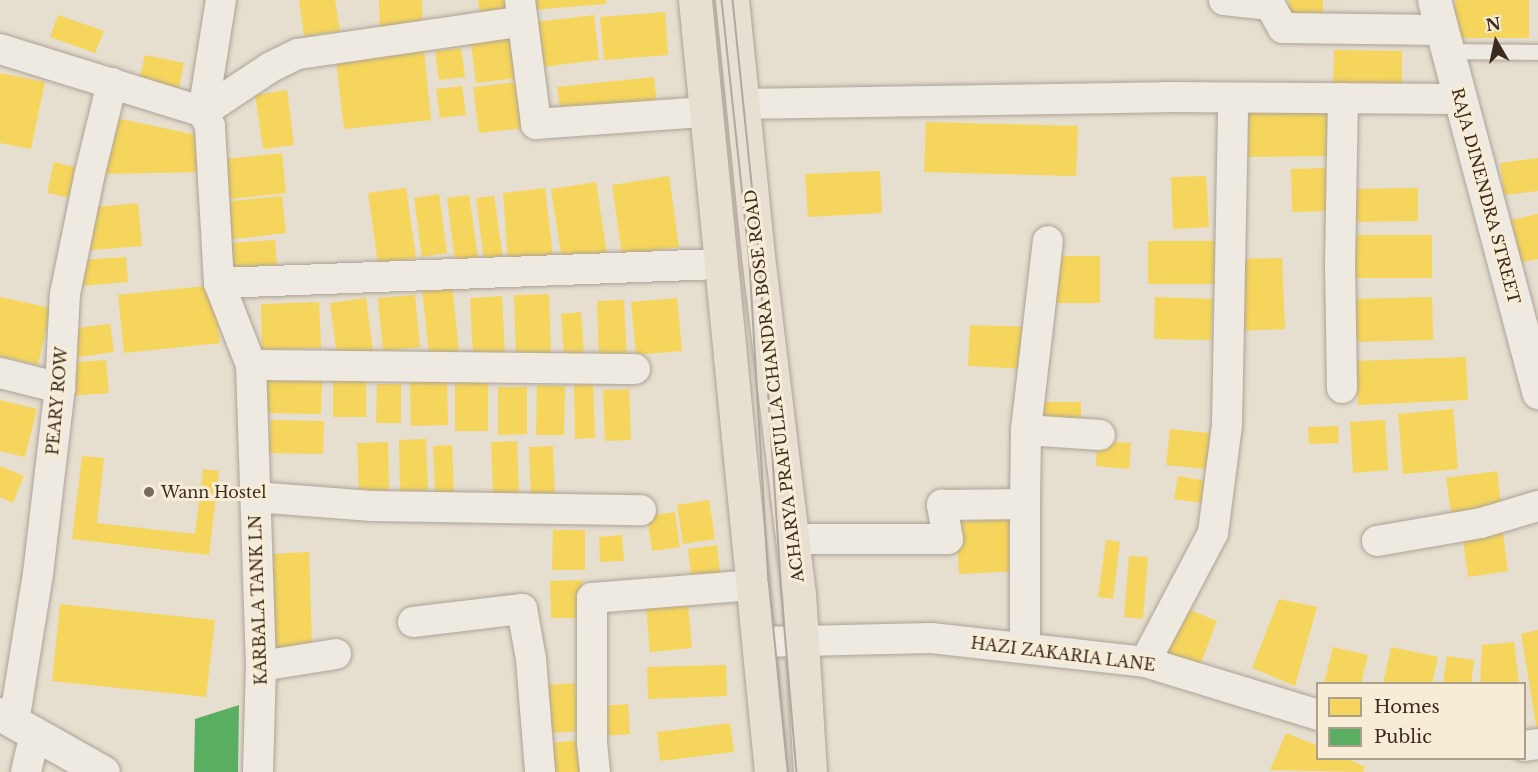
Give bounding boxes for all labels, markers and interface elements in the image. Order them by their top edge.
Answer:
north arrow [1466,12,1526,72]
text: N [1484,13,1502,35]
street label: RAJA DINENDRA STREET [1448,85,1524,307]
street label: ACHARYA PRAFULLA CHANDRA BOSE ROAD [740,188,808,584]
street label: PEARY ROW [43,346,71,456]
place label: Wann Hostel [161,482,266,502]
marker: Wann Hostel [142,485,156,499]
street label: KARBALA TANK LN [245,514,271,686]
street label: HAZI ZAKARIA LANE [969,633,1157,675]
legend [1316,682,1526,760]
text: Homes [1374,696,1440,718]
text: Public [1374,726,1432,748]

